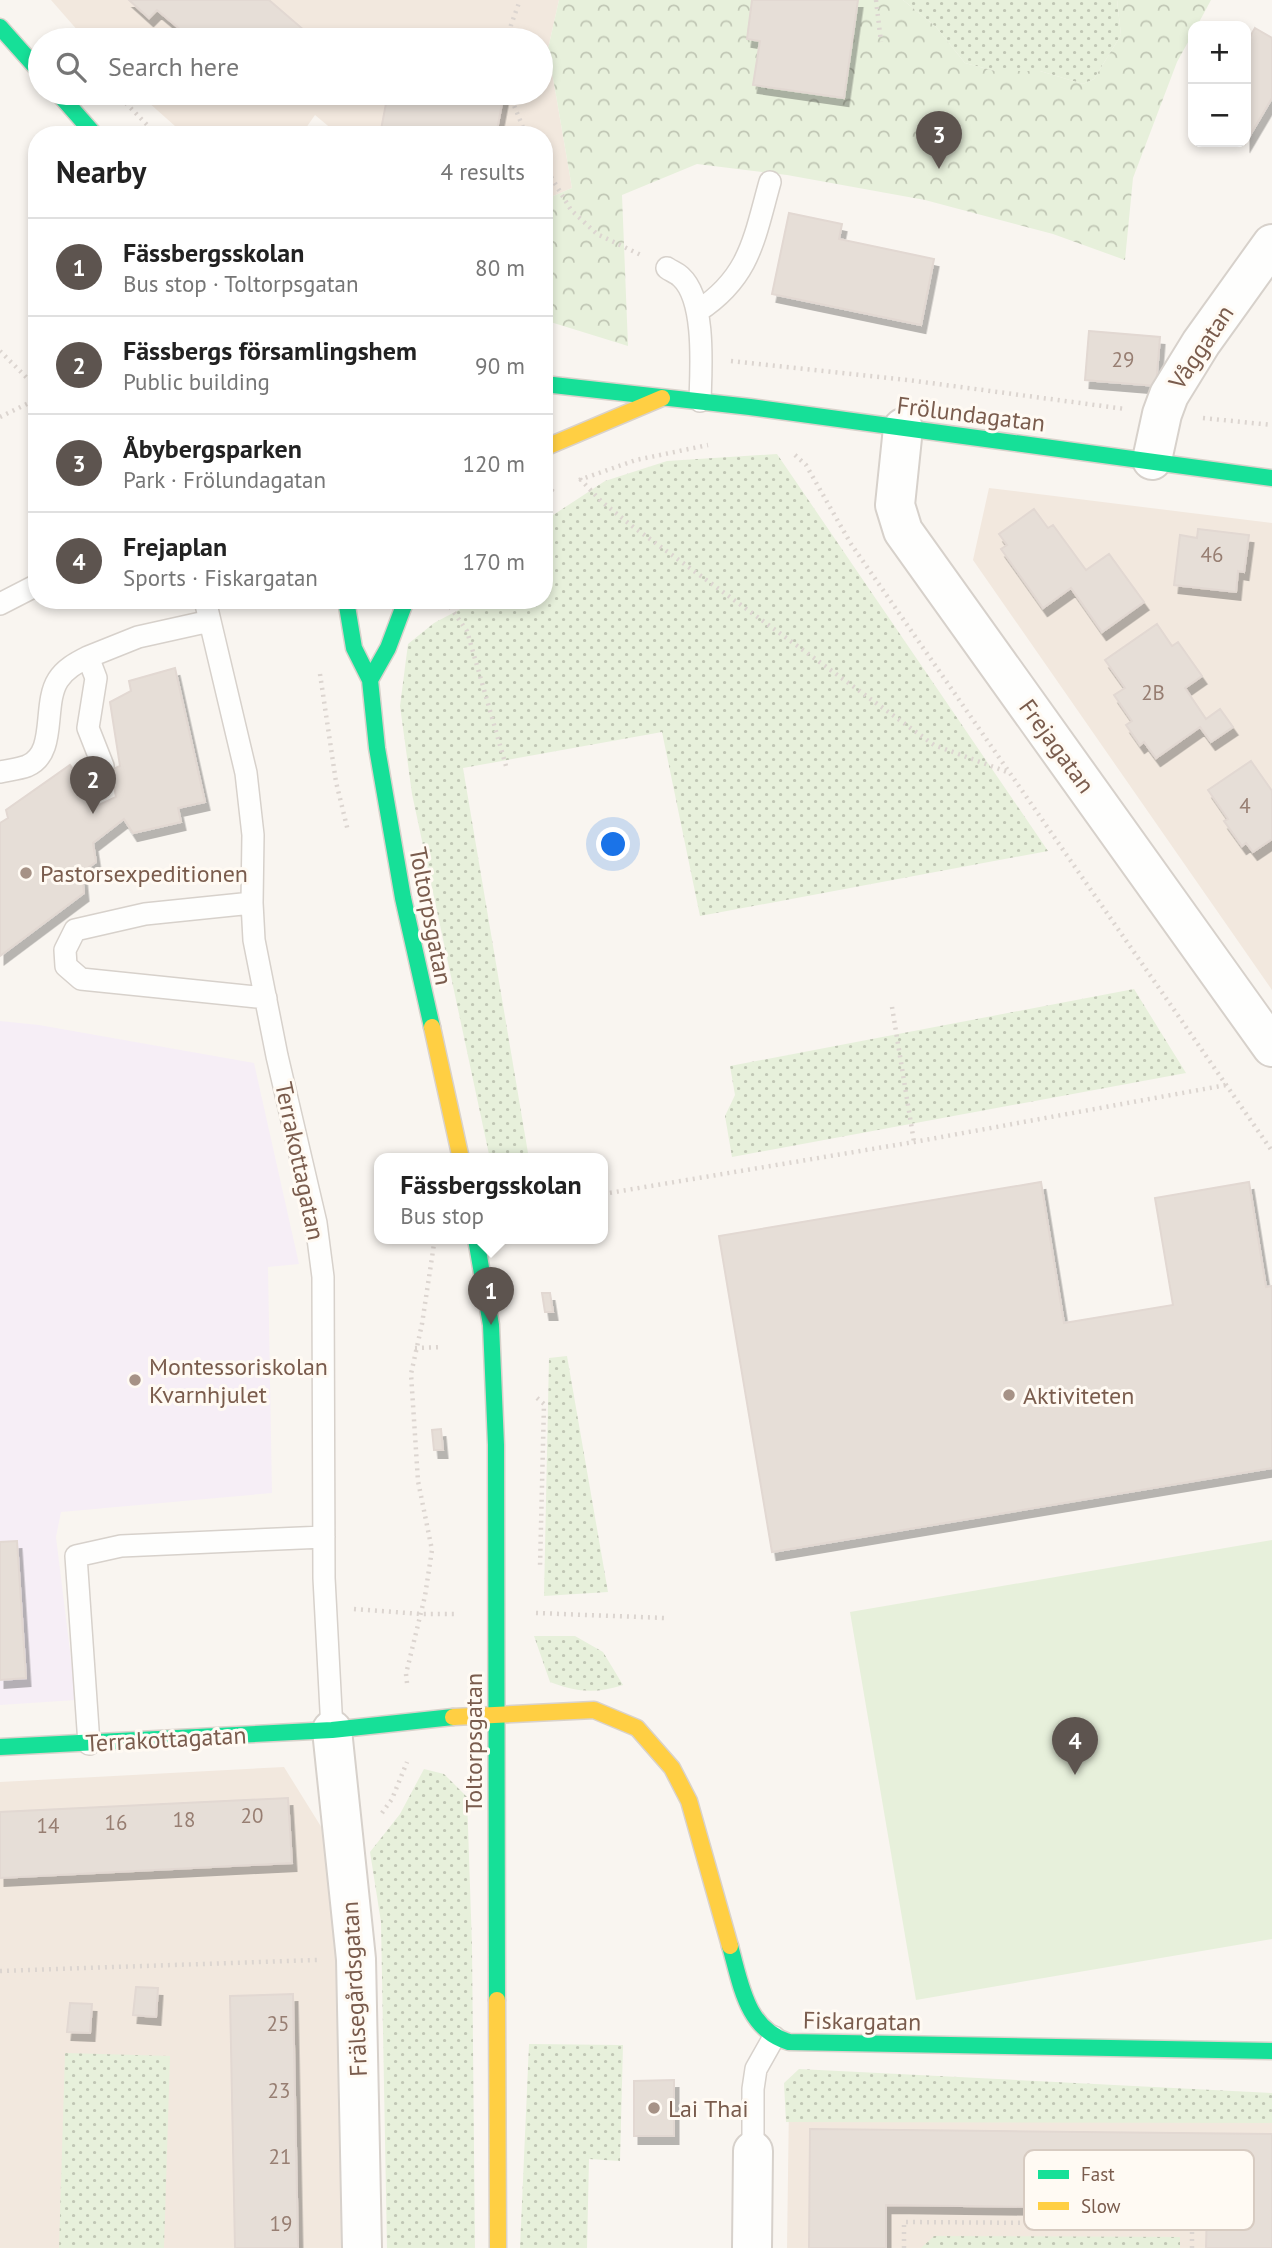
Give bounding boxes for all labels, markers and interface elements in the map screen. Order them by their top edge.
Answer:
map controls [1188,21,1251,147]
button: + [1188,21,1251,84]
search box [28,28,553,105]
icon: search [52,48,90,86]
text: Search here [108,50,239,83]
button: − [1188,84,1251,147]
pin: 3 [916,111,962,169]
text: Nearby [56,152,146,191]
text: 4 results [441,157,525,186]
text: Fässbergsskolan [123,236,304,269]
text: 1 [72,253,86,282]
text: 80 m [475,253,525,282]
text: Bus stop · Toltorpsgatan [123,269,359,298]
street label: Våggatan [1161,299,1240,396]
text: Fässbergs församlingshem [123,334,417,367]
house number: 29 [1112,346,1134,373]
text: 2 [72,351,86,380]
text: 90 m [475,351,525,380]
text: Public building [123,367,270,396]
street label: Frölundagatan [895,390,1047,438]
text: Åbybergsparken [123,432,302,465]
text: 3 [72,449,86,478]
text: 120 m [463,449,525,478]
text: Park · Frölundagatan [123,465,326,494]
text: Frejaplan [123,530,227,563]
house number: 46 [1201,541,1223,568]
text: 4 [72,547,86,576]
text: 170 m [463,547,525,576]
text: Sports · Fiskargatan [123,563,318,592]
house number: 2B [1141,679,1165,706]
street label: Frejagatan [1012,693,1102,799]
pin: 2 [70,756,116,814]
house number: 4 [1239,792,1251,819]
your location [596,827,630,861]
street label: Toltorpsgatan [402,844,460,988]
place label: Pastorsexpeditionen [40,858,248,889]
marker: Pastorsexpeditionen [18,865,34,881]
street label: Terrakottagatan [268,1079,332,1243]
popup [374,1153,608,1244]
text: Fässbergsskolan [400,1168,582,1201]
text: Bus stop [400,1201,484,1230]
pin: 1 [468,1267,514,1325]
place label: Montessoriskolan Kvarnhjulet [149,1351,328,1410]
marker: Montessoriskolan Kvarnhjulet [127,1372,143,1388]
place label: Aktiviteten [1023,1380,1134,1411]
marker: Aktiviteten [1001,1387,1017,1403]
street label: Toltorpsgatan [458,1673,489,1813]
pin: 4 [1052,1717,1098,1775]
street label: Terrakottagatan [85,1719,247,1759]
house number: 20 [241,1802,263,1829]
house number: 18 [173,1806,195,1833]
house number: 16 [105,1809,127,1836]
house number: 14 [37,1812,59,1839]
street label: Frälsegårdsgatan [334,1901,374,2077]
street label: Fiskargatan [803,2004,921,2038]
house number: 25 [267,2010,289,2037]
house number: 23 [268,2077,290,2104]
place label: Lai Thai [668,2093,749,2124]
marker: Lai Thai [646,2100,662,2116]
house number: 21 [269,2143,291,2170]
legend [1024,2150,1254,2230]
text: Fast [1081,2162,1115,2186]
text: Slow [1081,2194,1121,2218]
house number: 19 [270,2210,292,2237]

